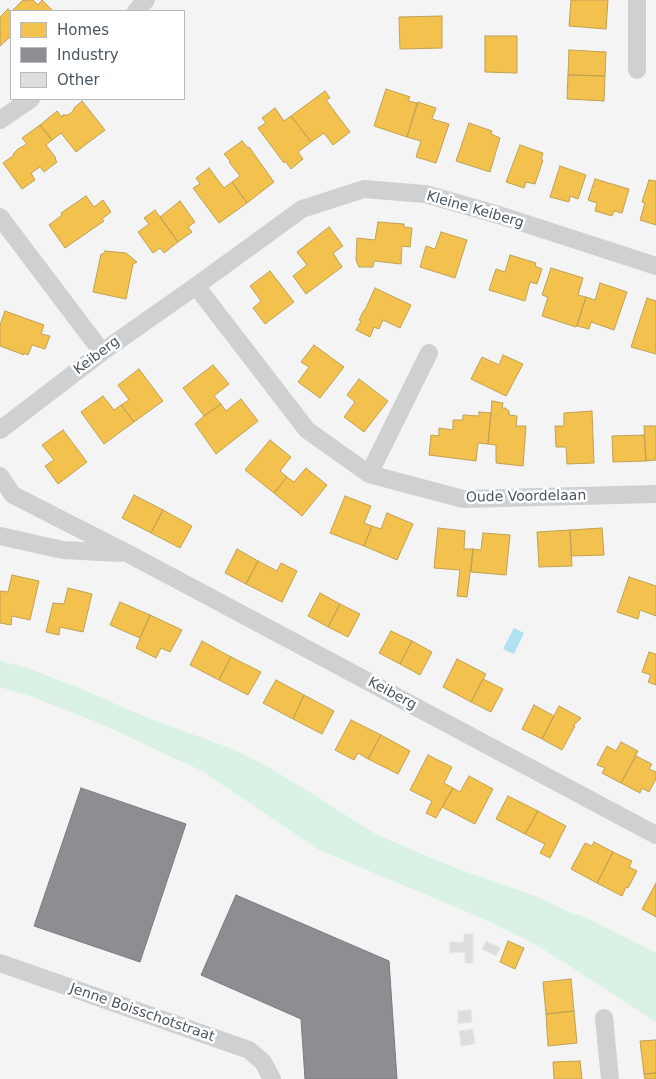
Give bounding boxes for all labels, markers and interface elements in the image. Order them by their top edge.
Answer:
legend [10,10,185,100]
text: Homes [57,21,109,39]
text: Industry [57,46,119,64]
text: Other [57,71,100,89]
street label: Kleine Keiberg [424,188,526,232]
street label: Keiberg [71,333,123,379]
street label: Oude Voordelaan [466,488,586,506]
street label: Keiberg [365,674,419,714]
street label: Jenne Boisschotstraat [67,980,217,1046]

